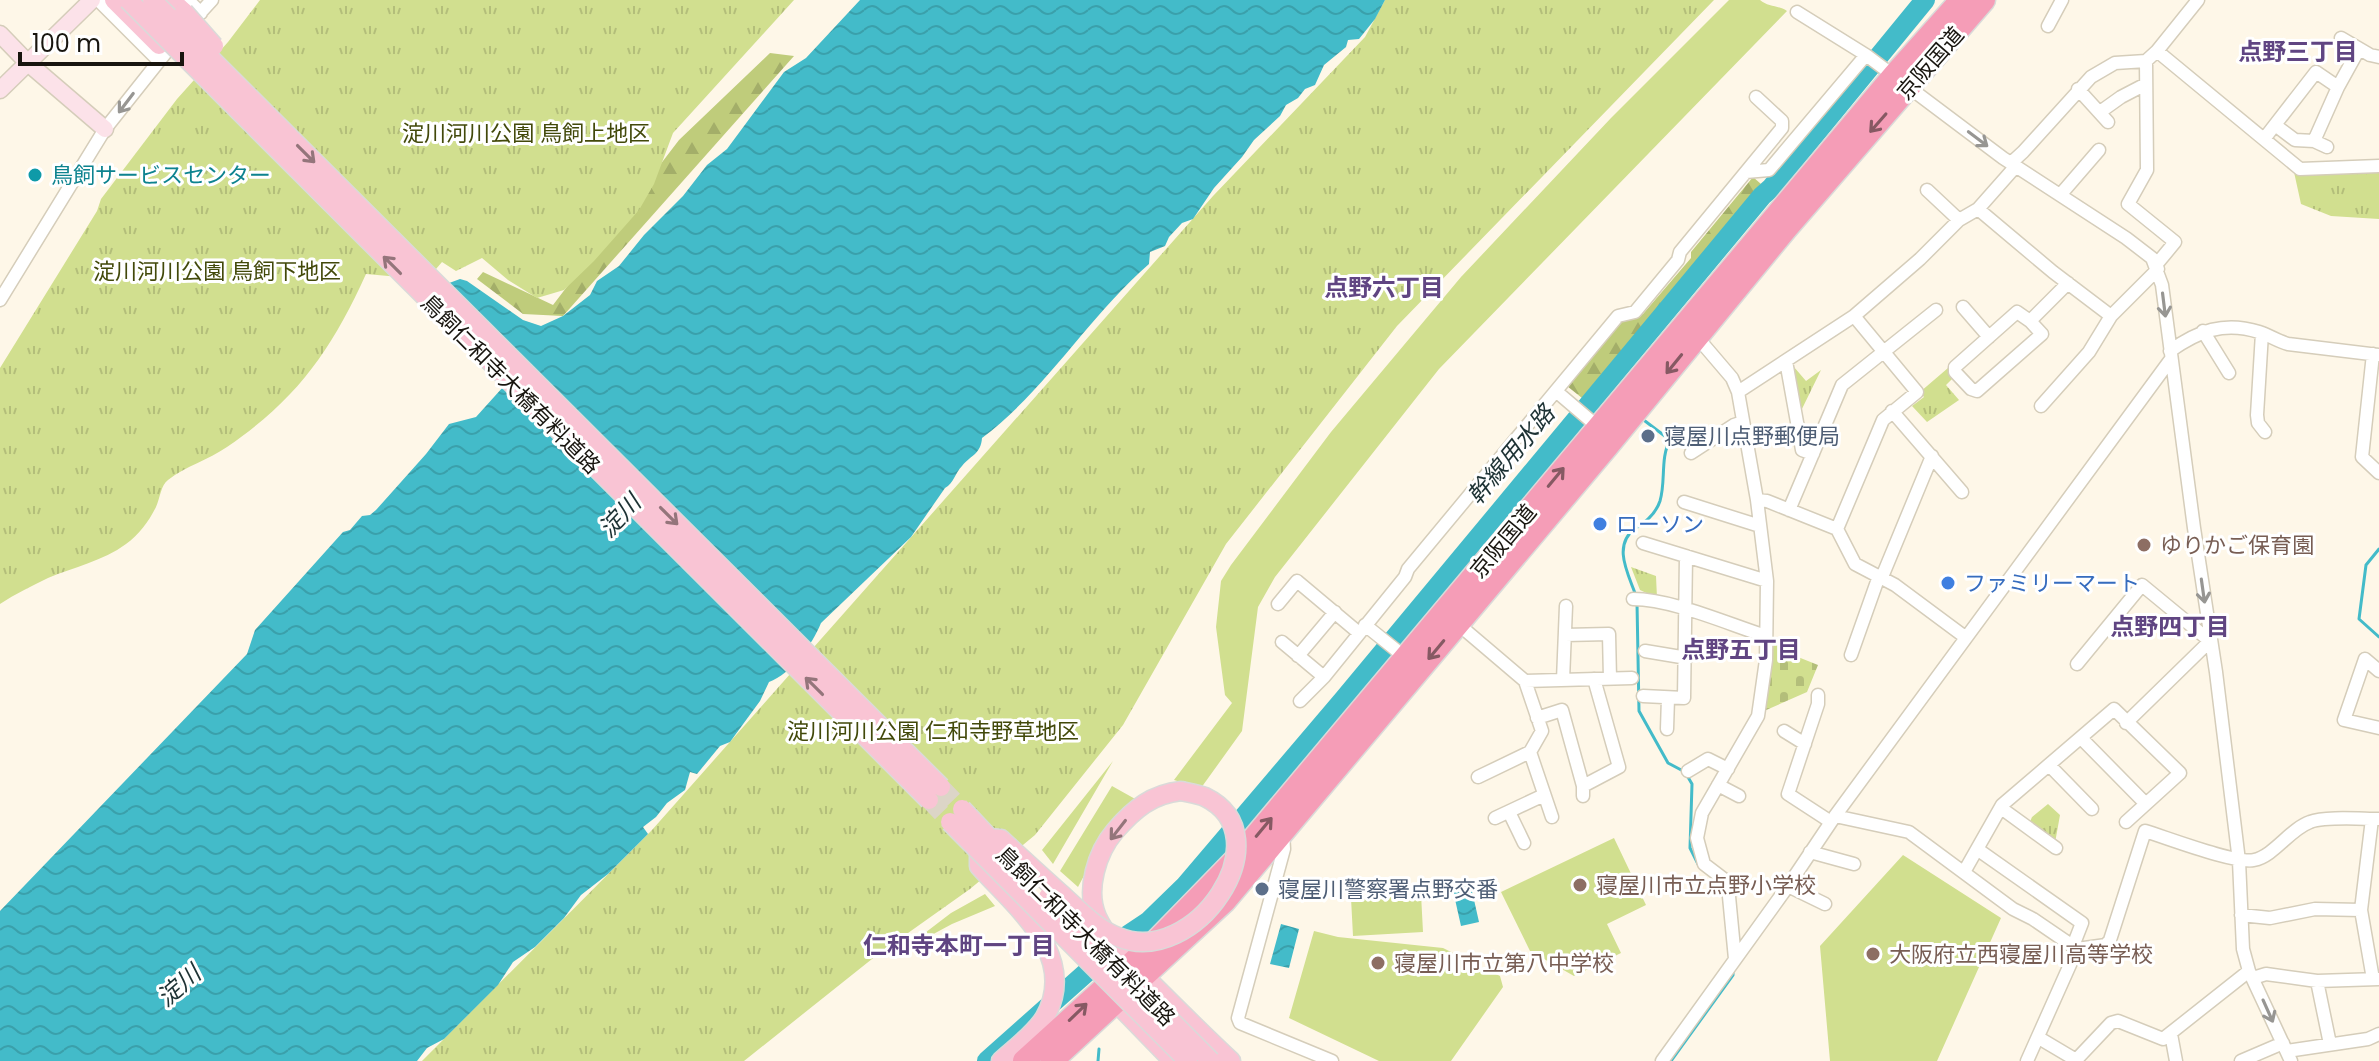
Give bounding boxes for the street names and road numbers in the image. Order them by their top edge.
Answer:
street label: 京阪国道 [1890,20,1971,107]
street label: 鳥飼仁和寺大橋有料道路 [414,288,607,481]
street label: 京阪国道 [1463,498,1544,585]
street label: 鳥飼仁和寺大橋有料道路 [989,840,1182,1033]

